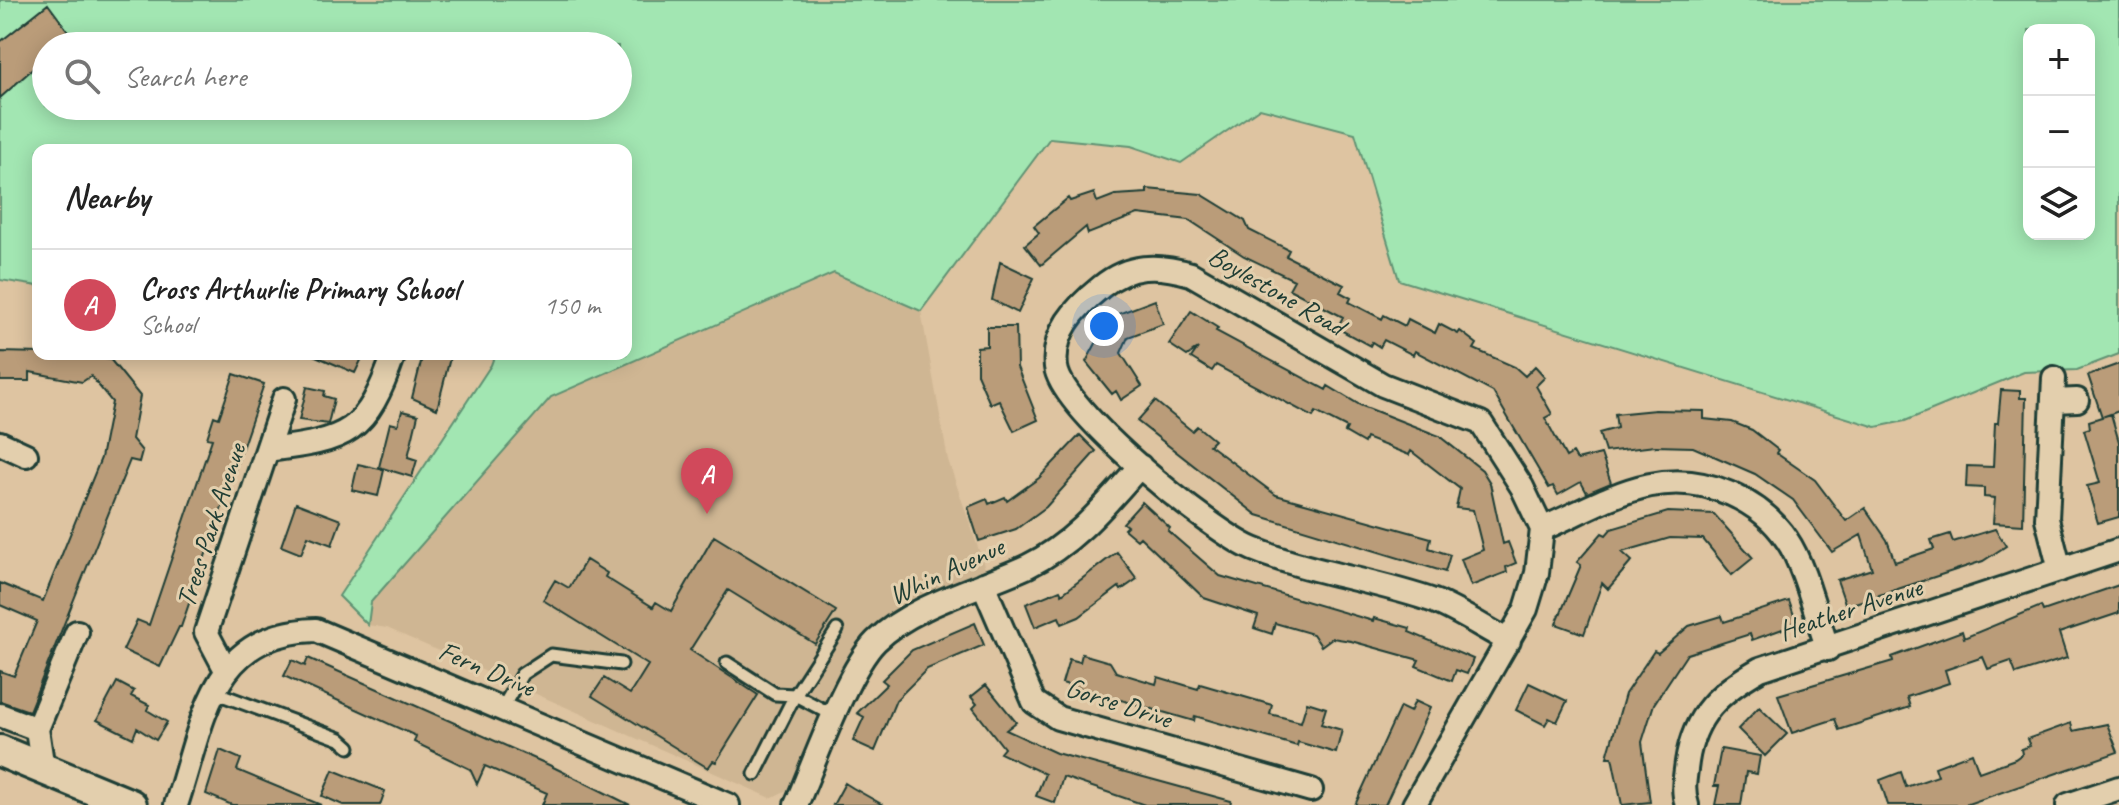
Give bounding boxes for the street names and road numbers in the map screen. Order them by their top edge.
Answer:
street label: Boylestone Road [1202,237,1355,346]
street label: Trees Park Avenue [168,437,254,611]
street label: Whin Avenue [883,528,1011,612]
street label: Heather Avenue [1774,568,1928,648]
street label: Fern Drive [434,633,542,705]
street label: Gorse Drive [1062,669,1178,737]

